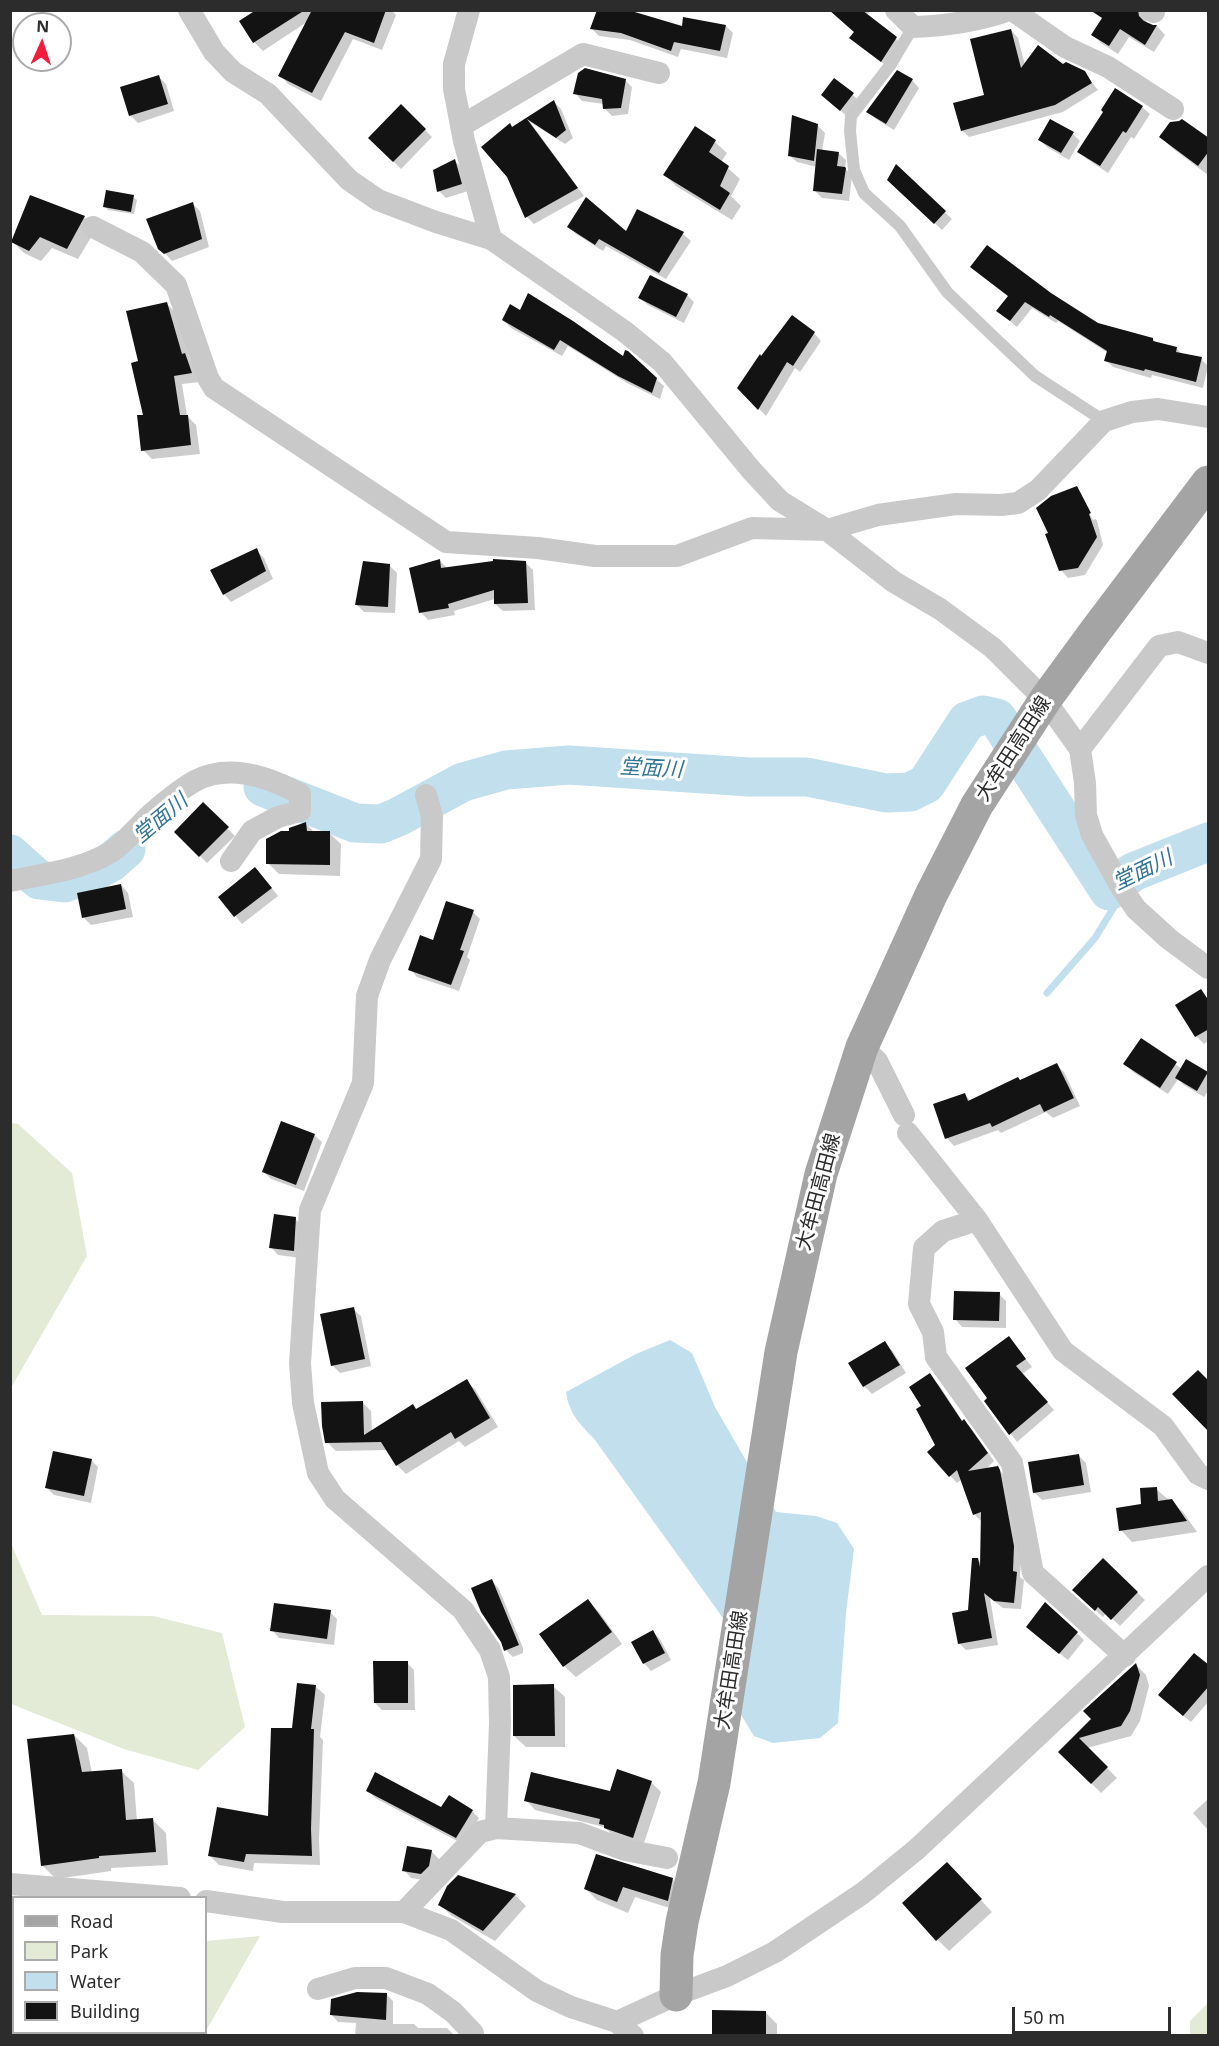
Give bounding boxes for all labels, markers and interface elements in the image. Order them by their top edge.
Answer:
north arrow [12,12,72,72]
text: N [36,15,50,37]
street label: 大牟田高田線 [971,692,1057,806]
water label: 堂面川 [619,755,683,783]
water label: 堂面川 [129,789,193,849]
water label: 堂面川 [1109,846,1177,896]
street label: 大牟田高田線 [792,1131,846,1253]
street label: 大牟田高田線 [711,1609,753,1731]
legend [12,1896,207,2034]
text: Road [70,1909,113,1933]
text: Park [70,1939,108,1963]
text: Water [70,1969,121,1993]
scale bar [1015,1995,1174,2033]
text: Building [70,1999,140,2023]
text: 50 m [1023,2005,1065,2029]

